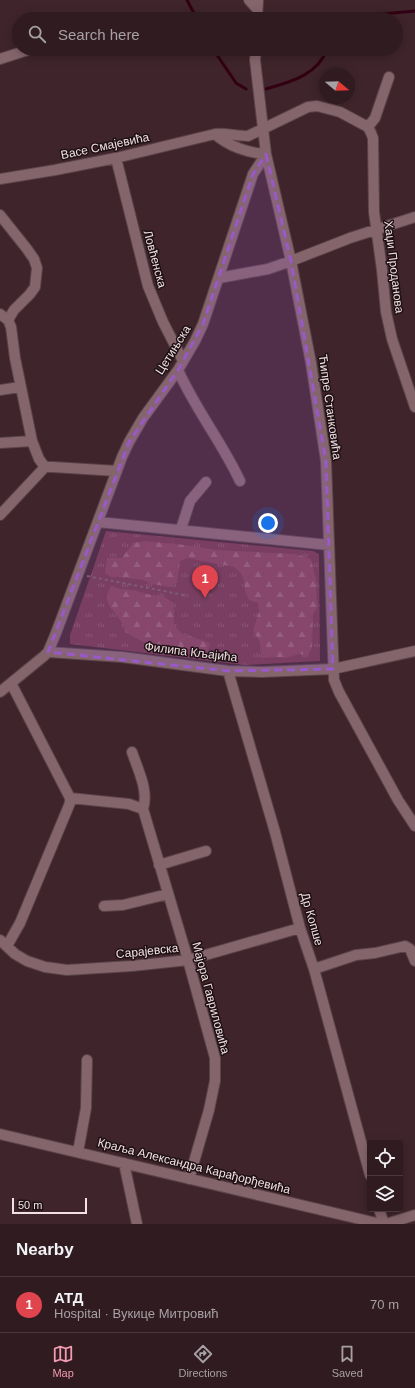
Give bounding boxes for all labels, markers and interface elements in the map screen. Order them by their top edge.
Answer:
search box [12,12,403,56]
icon: search [26,23,48,45]
text: Search here [58,26,140,43]
north arrow [319,68,355,104]
street label: Васе Смајевића [60,130,151,162]
street label: Хаџи Проданова [381,220,407,314]
street label: Ловћенска [141,229,169,290]
street label: Цетињска [152,323,194,377]
street label: Ћипре Станковића [316,354,344,461]
your location [258,513,278,533]
pin: 1 [192,565,218,598]
street label: Филипа Кљајића [144,639,238,665]
street label: Др Копше [298,891,326,947]
street label: Мајора Гавриловића [189,940,233,1056]
street label: Сарајевска [115,941,179,961]
street label: Краља Александра Карађорђевића [96,1135,292,1197]
map controls [367,1140,403,1212]
button: locate [367,1140,403,1176]
button: layers [367,1176,403,1212]
scale bar [12,1196,87,1215]
text: 50 m [18,1199,42,1211]
text: Nearby [16,1240,74,1259]
text: АТД [54,1289,84,1306]
text: 1 [25,1297,33,1312]
text: 70 m [370,1297,399,1312]
text: Hospital · Вукице Митровић [54,1306,219,1321]
tab: Map [52,1343,74,1379]
tab: Directions [178,1343,227,1379]
tab: Saved [332,1343,363,1379]

